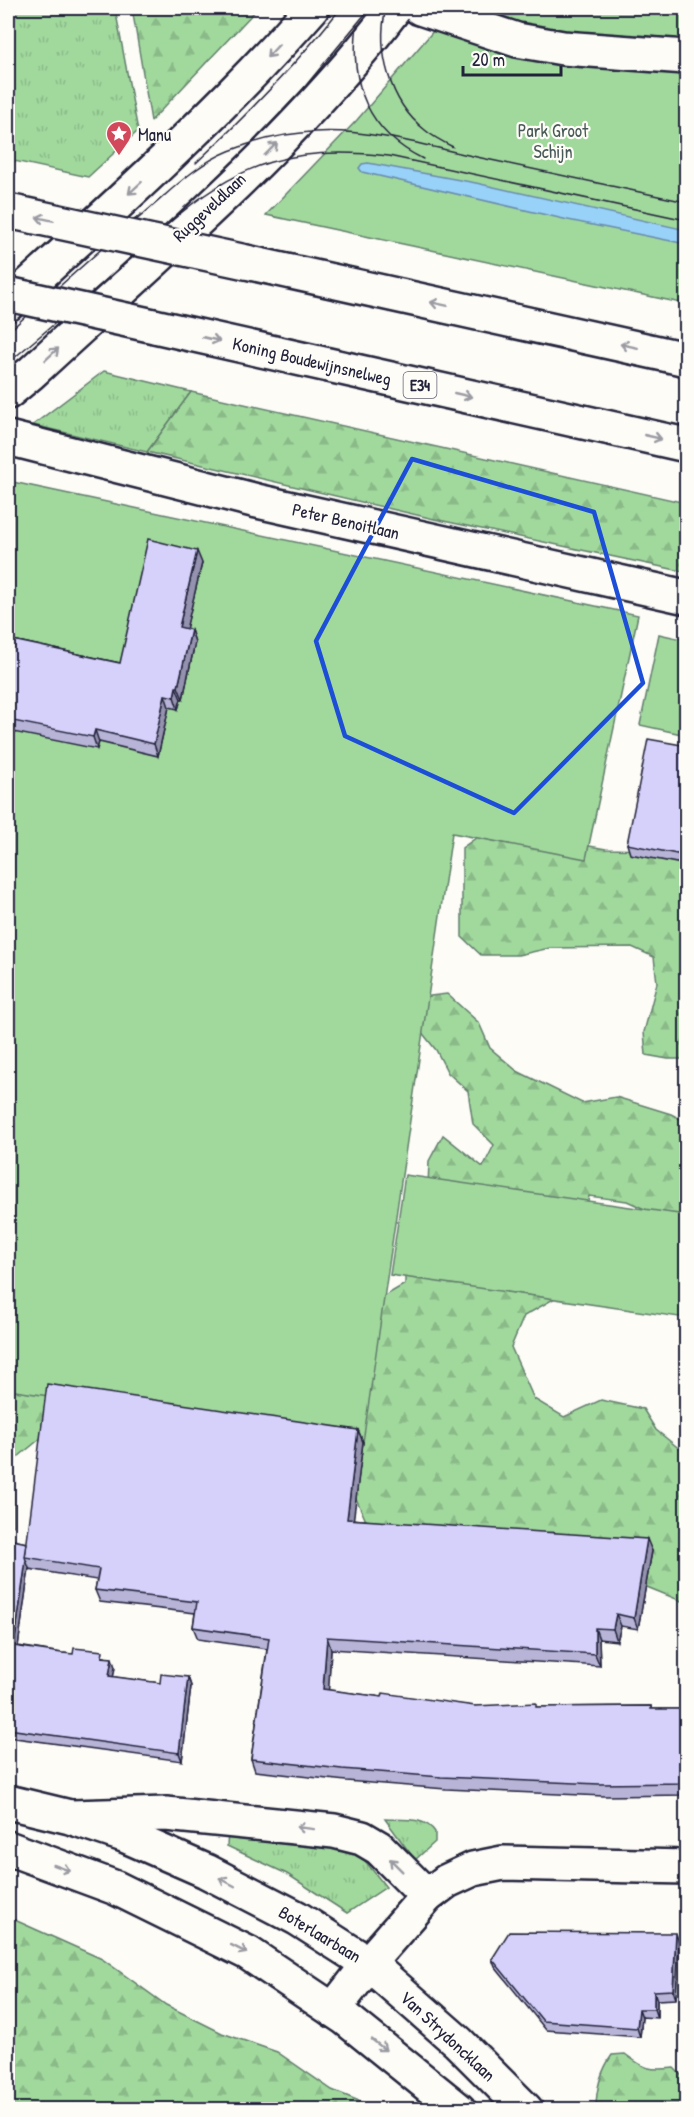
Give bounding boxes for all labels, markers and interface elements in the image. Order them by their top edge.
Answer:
scale bar [463,39,560,77]
one-way arrow [266,44,280,59]
text: 20 m [472,47,505,72]
park label: Park Groot Schijn [518,118,589,164]
place icon: Manu [104,119,134,157]
place label: Manu [138,122,171,147]
one-way arrow [263,142,278,157]
street label: Ruggeveldlaan [167,167,251,247]
one-way arrow [127,181,142,195]
one-way arrow [35,213,55,224]
one-way arrow [430,298,449,309]
street label: Koning Boudewijnsnelweg [230,331,394,391]
one-way arrow [201,333,220,345]
one-way arrow [620,340,640,351]
one-way arrow [44,347,59,361]
road number: E34 [404,372,436,398]
one-way arrow [453,389,472,401]
one-way arrow [643,432,662,444]
street label: Peter Benoitlaan [290,497,402,545]
one-way arrow [295,1822,315,1833]
one-way arrow [389,1857,404,1872]
one-way arrow [53,1863,71,1874]
one-way arrow [219,1876,236,1888]
street label: Boterlaarbaan [274,1900,366,1968]
one-way arrow [230,1944,248,1955]
street label: Van Strydoncklaan [395,1985,501,2087]
one-way arrow [371,2039,387,2052]

